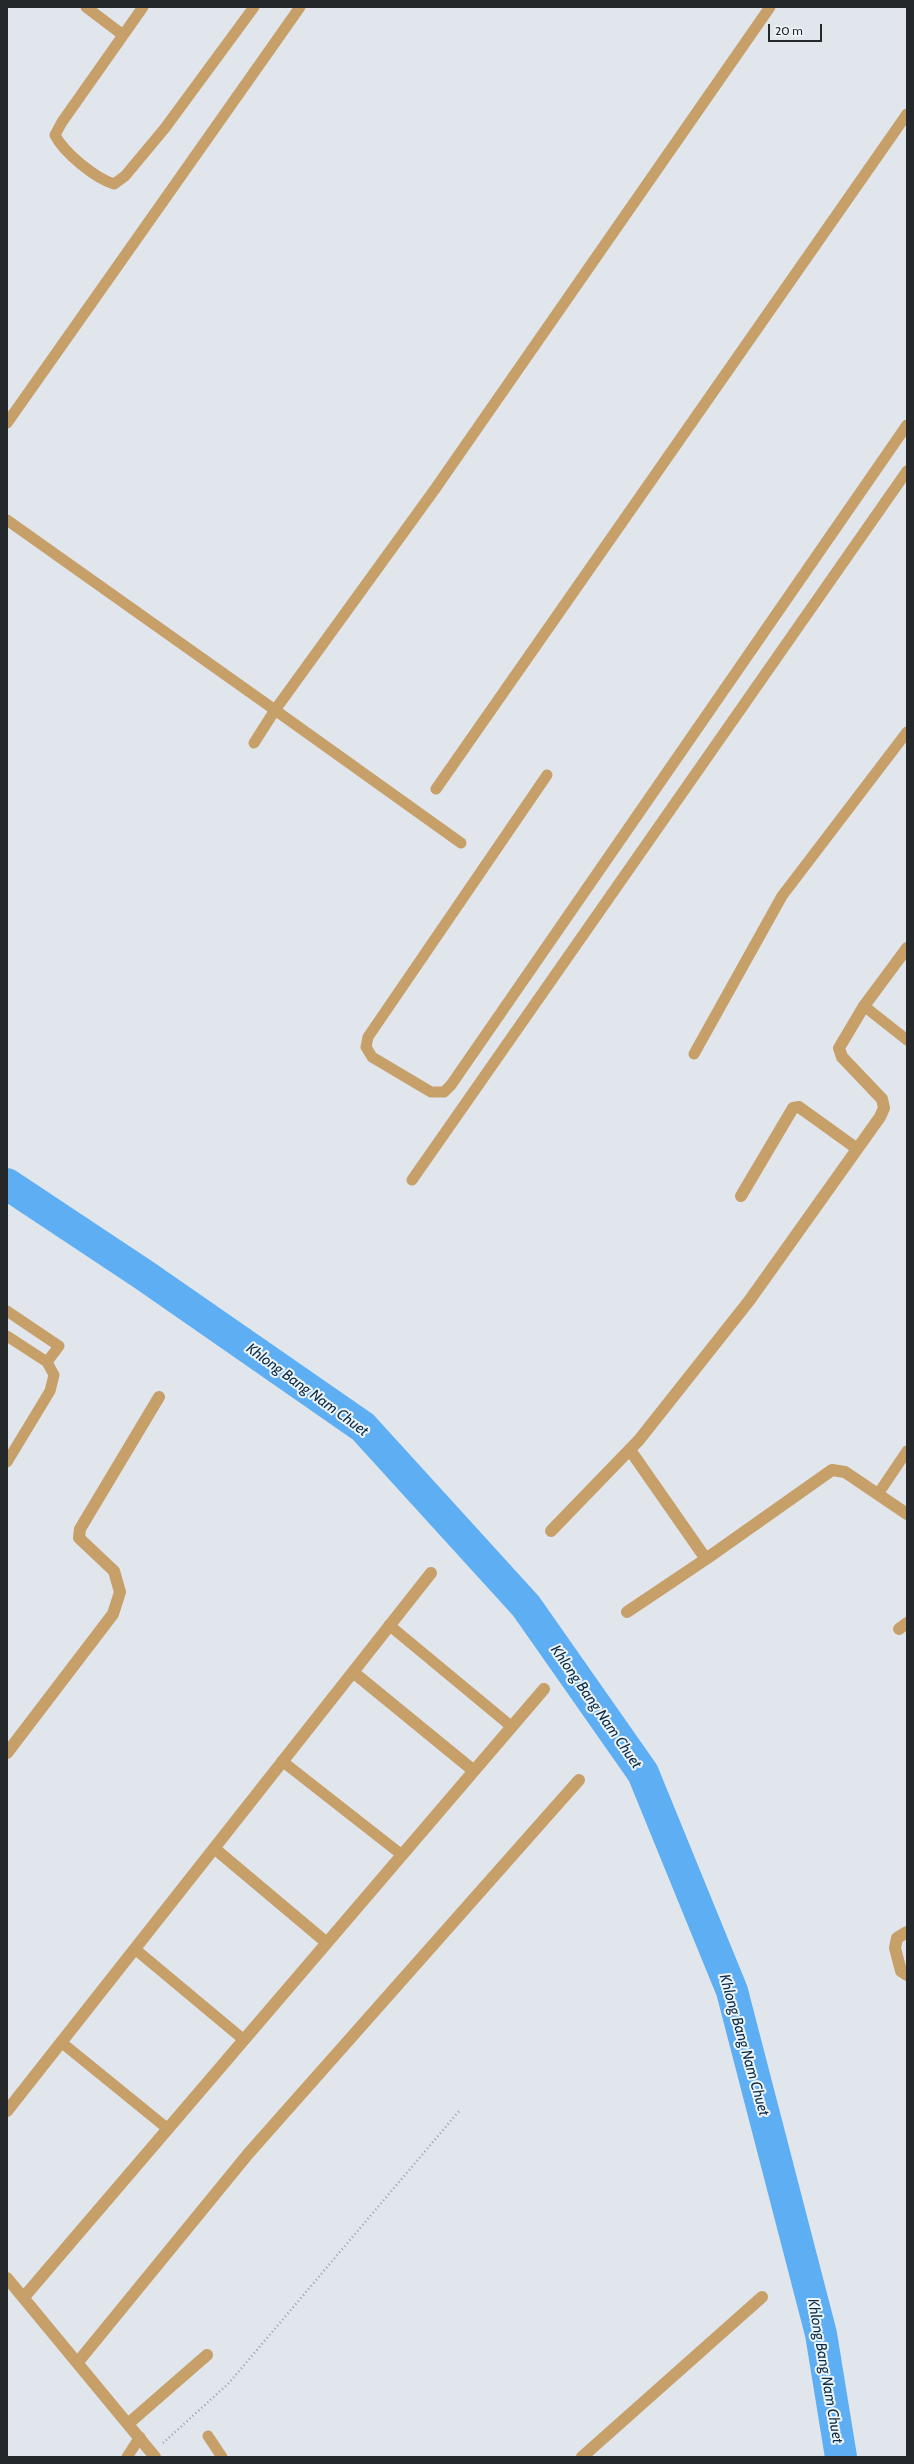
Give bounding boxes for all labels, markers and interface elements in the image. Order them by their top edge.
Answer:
scale bar [770,16,824,42]
text: 20 m [775,23,803,38]
water label: Khlong Bang Nam Chuet [242,1340,372,1440]
water label: Khlong Bang Nam Chuet [547,1642,645,1772]
water label: Khlong Bang Nam Chuet [715,1972,773,2118]
water label: Khlong Bang Nam Chuet [803,2297,847,2445]

